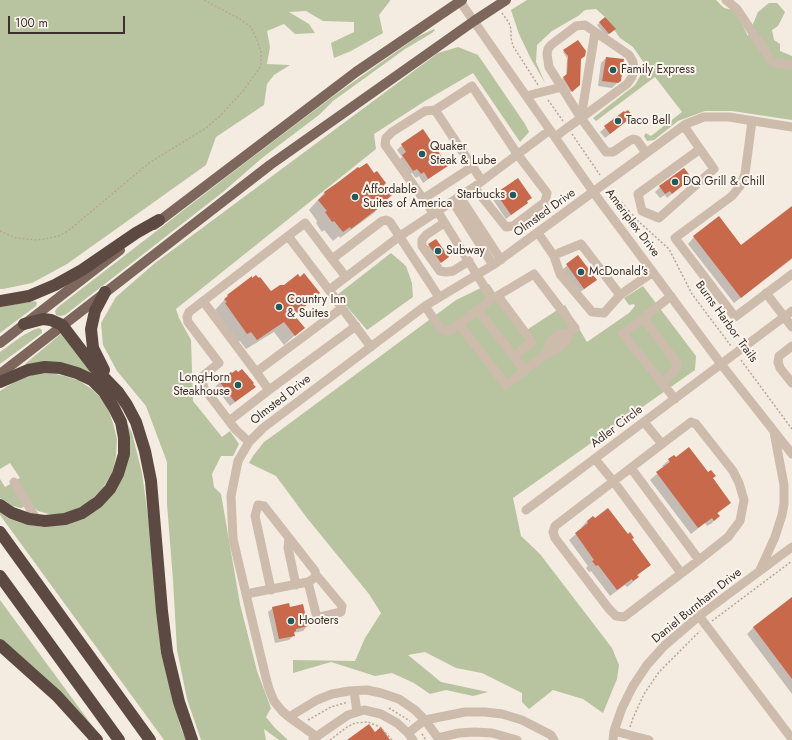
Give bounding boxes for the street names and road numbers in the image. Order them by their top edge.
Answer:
street label: Olmsted Drive [511,186,579,240]
street label: Ameriplex Drive [602,186,662,260]
street label: Burns Harbor Trails [692,279,760,365]
street label: Olmsted Drive [248,372,314,428]
street label: Adler Circle [588,403,646,451]
street label: Daniel Burnham Drive [649,565,745,647]

